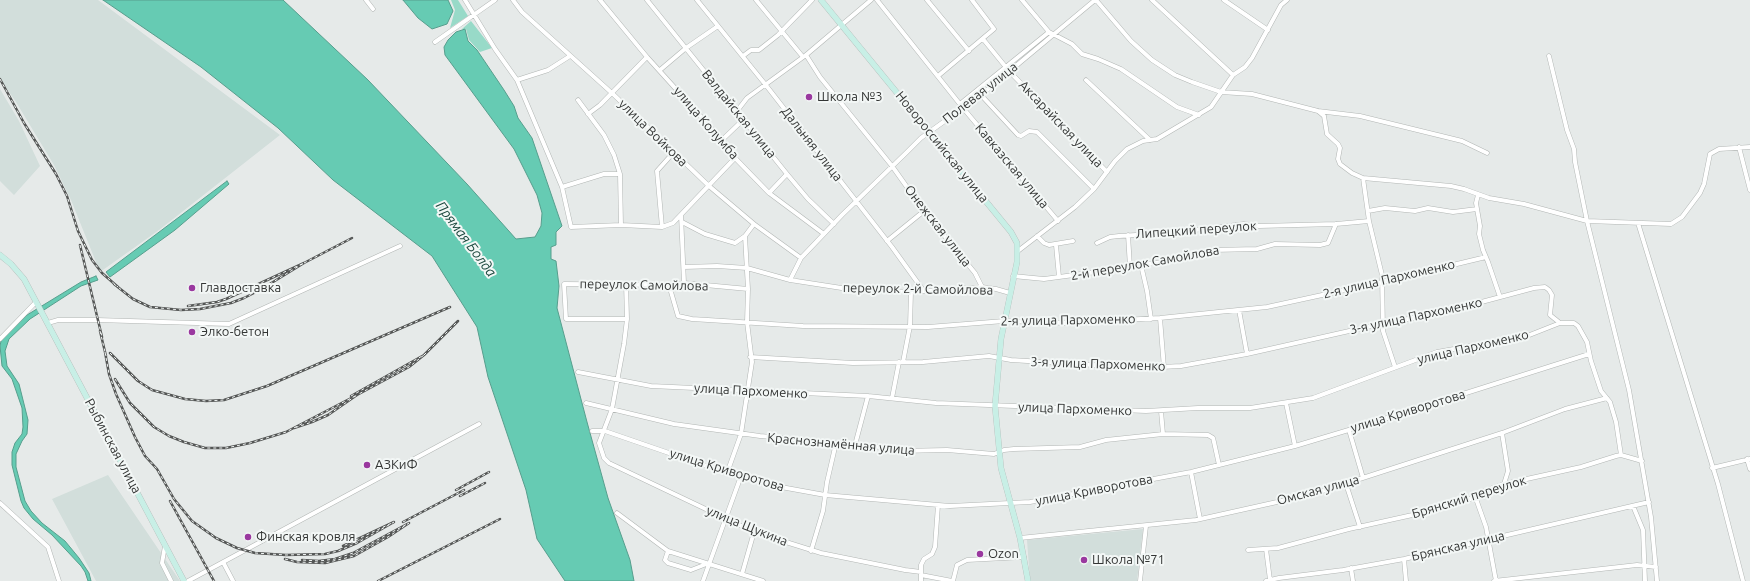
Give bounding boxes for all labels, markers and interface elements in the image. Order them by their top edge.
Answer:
street label: Полевая улица [939,59,1021,127]
street label: Валдайская улица [698,67,780,161]
street label: Аксарайская улица [1016,77,1106,171]
street label: улица Колумба [670,83,742,163]
street label: Новороссийская улица [892,88,992,206]
place label: Школа №3 [817,89,883,105]
marker: Школа №3 [804,92,814,102]
street label: улица Войкова [615,96,691,170]
street label: Дальняя улица [778,104,846,184]
street label: Кавказская улица [972,120,1052,212]
street label: Онежская улица [901,182,975,270]
water label: Прямая Болда [432,198,500,280]
street label: Липецкий переулок [1135,218,1257,242]
street label: 2-й переулок Самойлова [1069,242,1221,284]
street label: 2-я улица Пархоменко [1321,256,1457,302]
street label: переулок Самойлова [579,276,709,294]
place label: Главдоставка [200,280,281,296]
street label: переулок 2-й Самойлова [843,280,993,298]
marker: Главдоставка [187,283,197,293]
street label: 3-я улица Пархоменко [1348,294,1484,338]
street label: 2-я улица Пархоменко [1000,311,1136,329]
place label: Элко-бетон [200,324,269,340]
marker: Элко-бетон [187,327,197,337]
street label: улица Пархоменко [1416,327,1530,367]
street label: 3-я улица Пархоменко [1030,354,1166,374]
street label: улица Пархоменко [694,380,808,402]
street label: улица Криворотова [1349,386,1467,436]
street label: Рыбинская улица [81,396,145,496]
street label: улица Пархоменко [1018,399,1132,419]
street label: Краснознамённая улица [767,430,915,458]
street label: улица Криворотова [668,445,786,495]
place label: АЗКиФ [375,457,418,473]
marker: АЗКиФ [362,460,372,470]
street label: улица Криворотова [1034,471,1154,509]
street label: Омская улица [1275,472,1361,508]
street label: Брянский переулок [1410,472,1528,522]
street label: улица Щукина [704,503,790,549]
street label: Брянская улица [1410,528,1506,564]
place label: Финская кровля [256,529,356,545]
marker: Финская кровля [243,532,253,542]
place label: Ozon [988,546,1019,562]
marker: Ozon [975,549,985,559]
place label: Школа №71 [1092,552,1165,568]
marker: Школа №71 [1079,555,1089,565]

